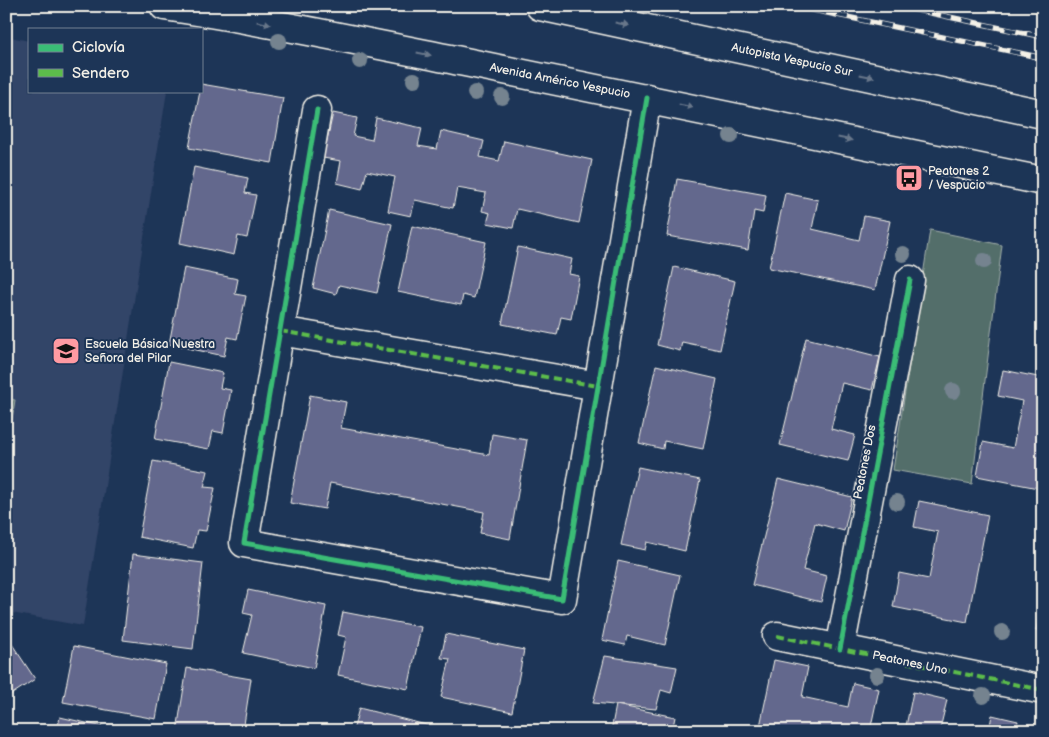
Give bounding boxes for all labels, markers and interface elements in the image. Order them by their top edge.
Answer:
one-way arrow [257,19,272,27]
one-way arrow [615,20,630,28]
legend [28,28,202,92]
text: Ciclovía [72,38,125,57]
street label: Autopista Vespucio Sur [730,40,854,80]
one-way arrow [416,50,432,58]
street label: Avenida Américo Vespucio [488,60,632,102]
text: Sendero [72,64,130,83]
one-way arrow [859,72,874,80]
one-way arrow [679,102,694,110]
one-way arrow [838,136,854,144]
bus stop icon: Peatones 2 / Vespucio [894,163,924,193]
place label: Peatones 2 / Vespucio [928,164,989,193]
school or university icon: Escuela Básica Nuestra Señora del Pilar [51,336,81,366]
place label: Escuela Básica Nuestra Señora del Pilar [85,337,215,366]
street label: Peatones Dos [850,423,880,501]
street label: Peatones Uno [871,648,949,678]

